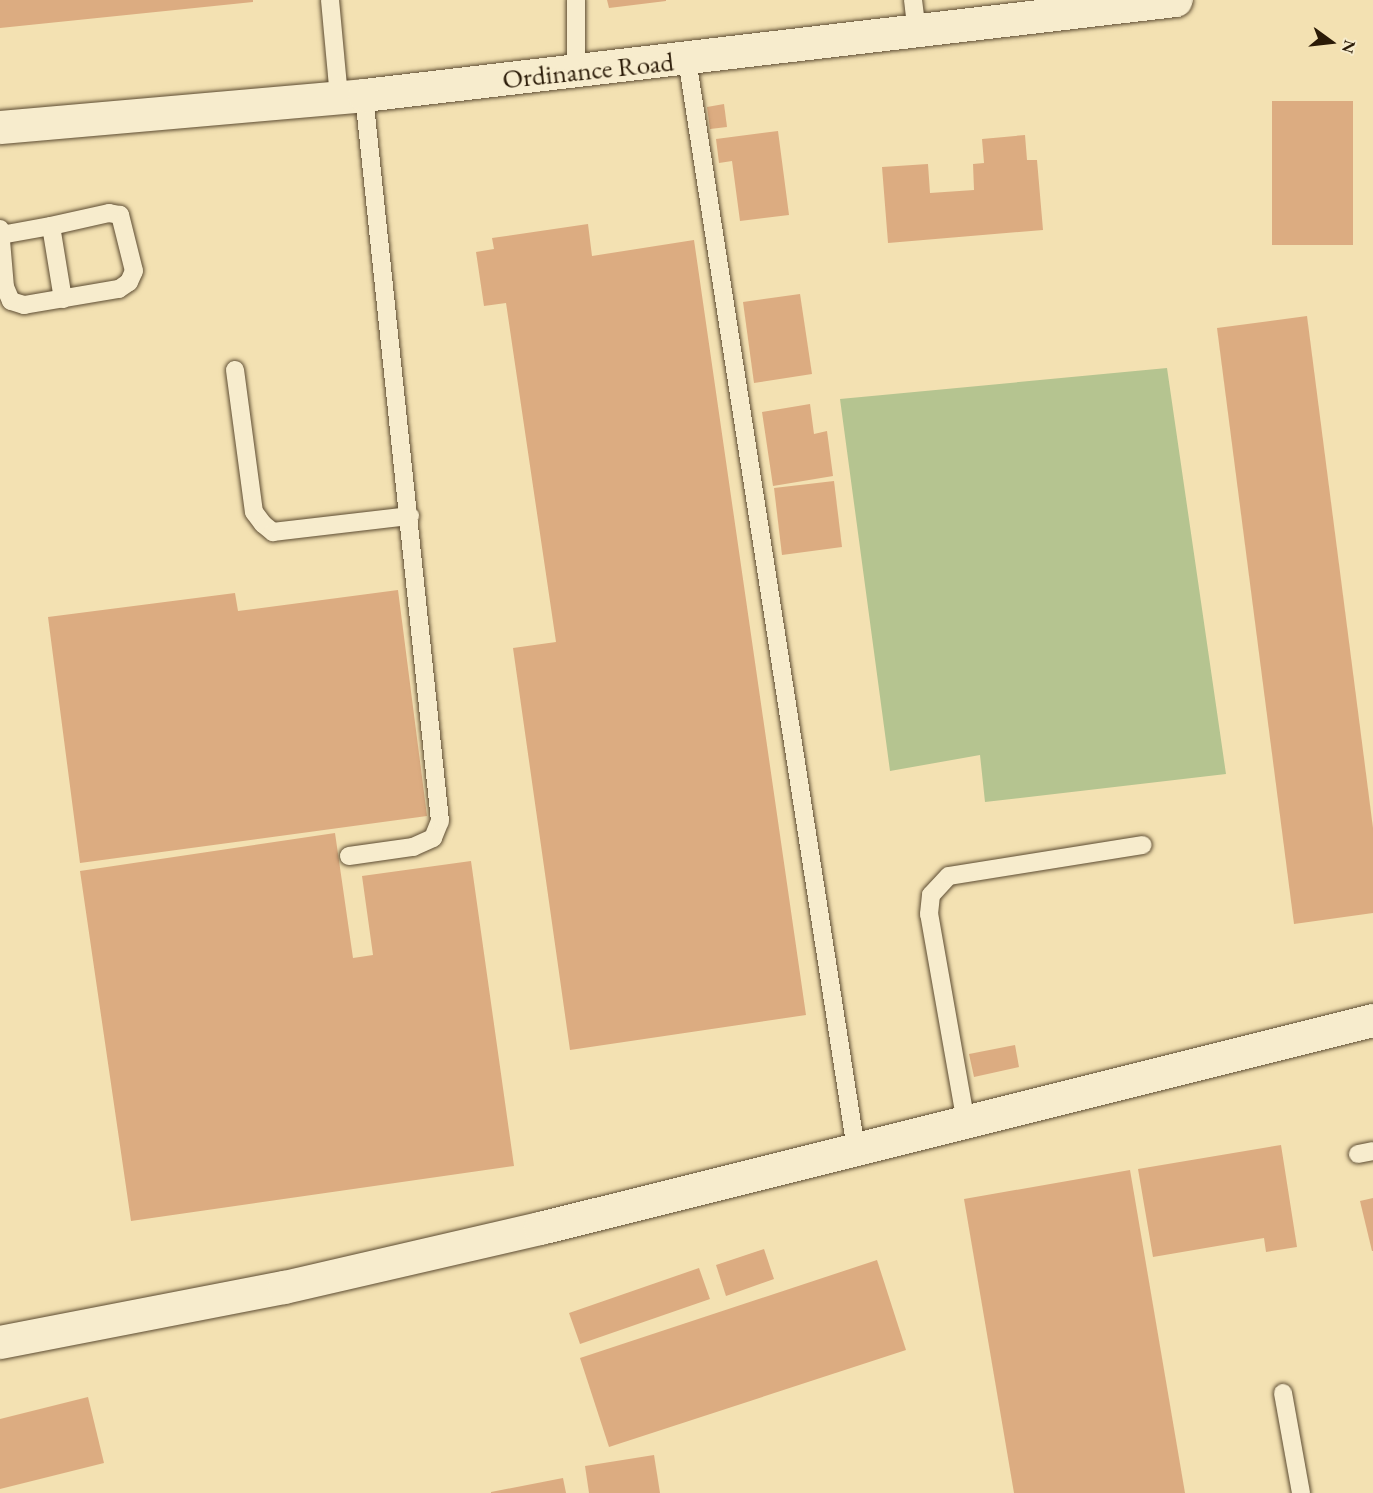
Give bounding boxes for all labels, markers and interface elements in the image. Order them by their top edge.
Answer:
north arrow [1301,12,1361,72]
text: N [1337,38,1361,56]
street label: Ordinance Road [501,45,675,95]

